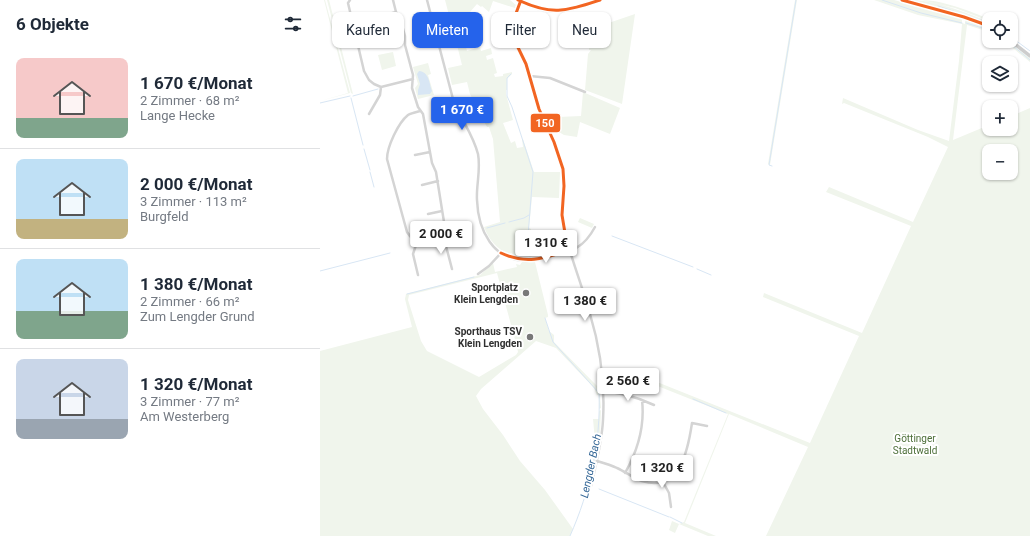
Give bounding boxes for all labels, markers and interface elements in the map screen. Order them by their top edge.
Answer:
chip: Kaufen [332,12,404,48]
chip: Mieten [412,12,483,48]
chip: Filter [491,12,550,48]
chip: Neu [558,12,611,48]
map controls [982,12,1018,180]
button: locate [982,12,1018,48]
icon: filters [282,13,304,35]
text: 6 Objekte [16,14,89,34]
button: layers [982,56,1018,92]
text: 1 670 €/Monat [140,73,252,93]
icon: home [48,74,96,122]
text: 2 Zimmer · 68 m² [140,93,239,108]
pin: 1 670 € [425,97,499,131]
button: + [982,100,1018,136]
text: 1 670 € [440,102,484,117]
text: Lange Hecke [140,108,215,123]
line badge: 150 [530,113,561,133]
text: 150 [536,117,554,130]
button: − [982,144,1018,180]
text: 2 000 €/Monat [140,174,252,194]
icon: home [48,175,96,223]
text: 3 Zimmer · 113 m² [140,194,247,209]
text: Burgfeld [140,209,189,224]
pin: 2 000 € [404,221,478,255]
text: 2 000 € [419,226,463,241]
pin: 1 310 € [509,230,583,264]
text: 1 310 € [524,235,568,250]
text: 1 380 €/Monat [140,274,252,294]
icon: home [48,275,96,323]
place label: Sportplatz Klein Lengden [454,282,518,305]
marker: Sportplatz Klein Lengden [521,288,531,298]
pin: 1 380 € [548,288,622,322]
text: 1 380 € [563,293,607,308]
text: 2 Zimmer · 66 m² [140,294,239,309]
text: Zum Lengder Grund [140,309,255,324]
place label: Sporthaus TSV Klein Lengden [455,326,522,349]
marker: Sporthaus TSV Klein Lengden [525,332,535,342]
pin: 2 560 € [591,368,665,402]
text: 2 560 € [606,373,650,388]
text: 1 320 €/Monat [140,374,252,394]
icon: home [48,375,96,423]
text: 3 Zimmer · 77 m² [140,394,239,409]
text: Am Westerberg [140,409,229,424]
water label: Lengder Bach [578,433,604,499]
park label: Göttinger Stadtwald [893,433,937,456]
pin: 1 320 € [625,455,699,489]
text: 1 320 € [640,460,684,475]

